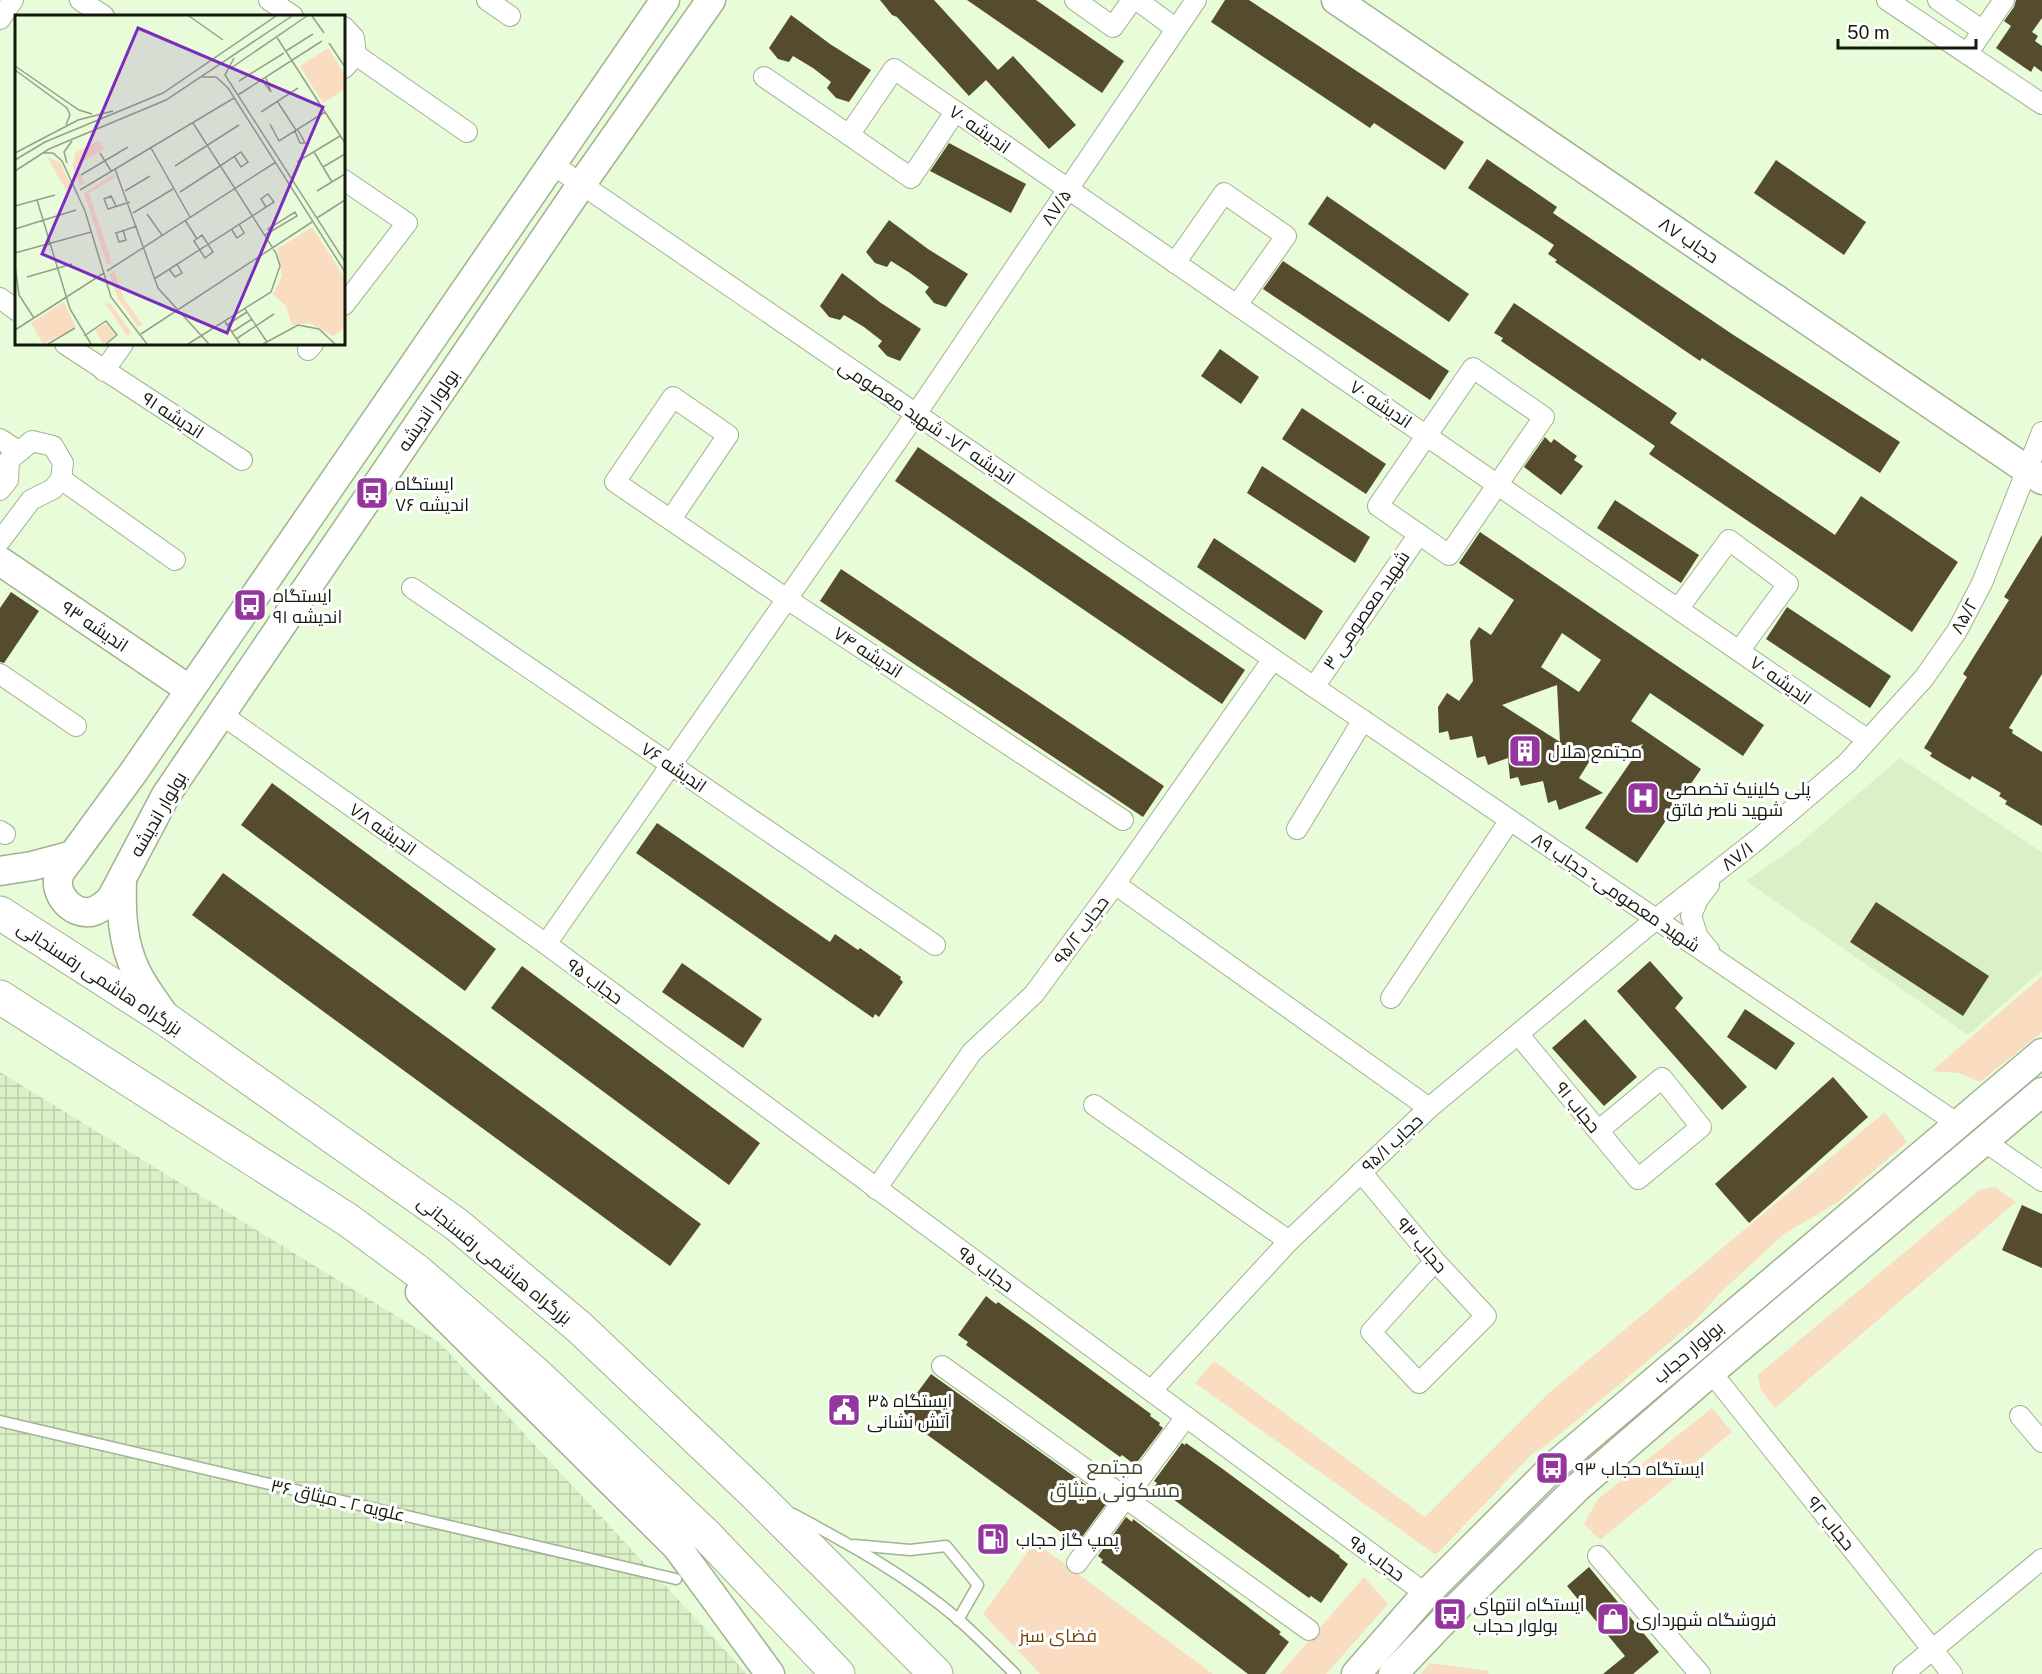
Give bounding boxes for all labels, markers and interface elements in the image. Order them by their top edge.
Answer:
scale bar [1838,12,1976,50]
inset map [15,15,345,345]
text: 50 m [1847,22,1890,43]
street label: اندیشه ۷۰ [945,100,1015,158]
street label: ۸۷/۵ [1037,185,1075,229]
street label: حجاب ۸۷ [1655,213,1723,267]
street label: اندیشه ۷۲ - شهید معصومی [834,355,1019,490]
street label: بولوار اندیشه [393,365,464,456]
street label: اندیشه ۷۰ [1346,376,1416,432]
street label: اندیشه ۹۱ [138,387,208,443]
place label: ایستگاه اندیشه ۷۶ [395,473,469,515]
bus stop icon: ایستگاه اندیشه ۷۶ [354,475,390,511]
street label: شهید معصومی ۳ [1318,547,1414,674]
place label: ایستگاه اندیشه ۹۱ [273,585,342,627]
bus stop icon: ایستگاه اندیشه ۹۱ [232,587,268,623]
street label: ۸۵/۲ [1946,595,1982,637]
street label: اندیشه ۹۳ [58,596,132,656]
street label: اندیشه ۷۴ [830,622,906,682]
street label: اندیشه ۷۰ [1746,651,1816,709]
building icon: مجتمع هلال [1507,733,1543,769]
street label: اندیشه ۷۶ [637,738,711,796]
place label: مجتمع هلال [1548,741,1642,764]
street label: بولوار اندیشه [125,768,192,861]
place label: پلی کلینیک تخصصی شهید ناصر فاتق [1666,778,1811,822]
hospital icon: پلی کلینیک تخصصی شهید ناصر فاتق [1625,780,1661,816]
street label: اندیشه ۷۸ [346,798,420,860]
street label: شهید معصومی - حجاب ۸۹ [1527,828,1704,957]
street label: ۸۷/۱ [1717,837,1757,875]
street label: حجاب ۹۵/۲ [1049,892,1113,968]
street label: بزرگراه هاشمی رفسنجانی [13,917,186,1040]
street label: حجاب ۹۵ [563,954,627,1008]
street label: حجاب ۹۱ [1551,1077,1605,1137]
street label: حجاب ۹۵/۱ [1357,1109,1427,1177]
street label: بزرگراه هاشمی رفسنجانی [413,1191,576,1330]
street label: حجاب ۹۳ [1392,1213,1452,1277]
street label: حجاب ۹۵ [954,1242,1018,1296]
street label: بولوار حجاب [1649,1317,1728,1388]
place label: ایستگاه ۳۵ آتش نشانی [867,1390,952,1433]
public building icon: ایستگاه ۳۵ آتش نشانی [826,1392,862,1428]
bus stop icon: ایستگاه حجاب ۹۳ [1534,1450,1570,1486]
district label: مجتمع مسکونی میثاق [1050,1455,1180,1503]
place label: ایستگاه حجاب ۹۳ [1575,1458,1705,1479]
street label: علویه ۲ ـ میثاق ۳۶ [268,1474,407,1528]
street label: حجاب ۹۲ [1803,1492,1859,1554]
fuel station icon: پمپ گاز حجاب [975,1521,1011,1557]
place label: پمپ گاز حجاب [1016,1529,1119,1552]
street label: حجاب ۹۵ [1345,1531,1409,1585]
place label: ایستگاه انتهای بولوار حجاب [1473,1594,1585,1637]
bus stop icon: ایستگاه انتهای بولوار حجاب [1432,1596,1468,1632]
shop icon: فروشگاه شهرداری [1595,1601,1631,1637]
place label: فروشگاه شهرداری [1636,1609,1777,1631]
park label: فضای سبز [1018,1625,1097,1647]

